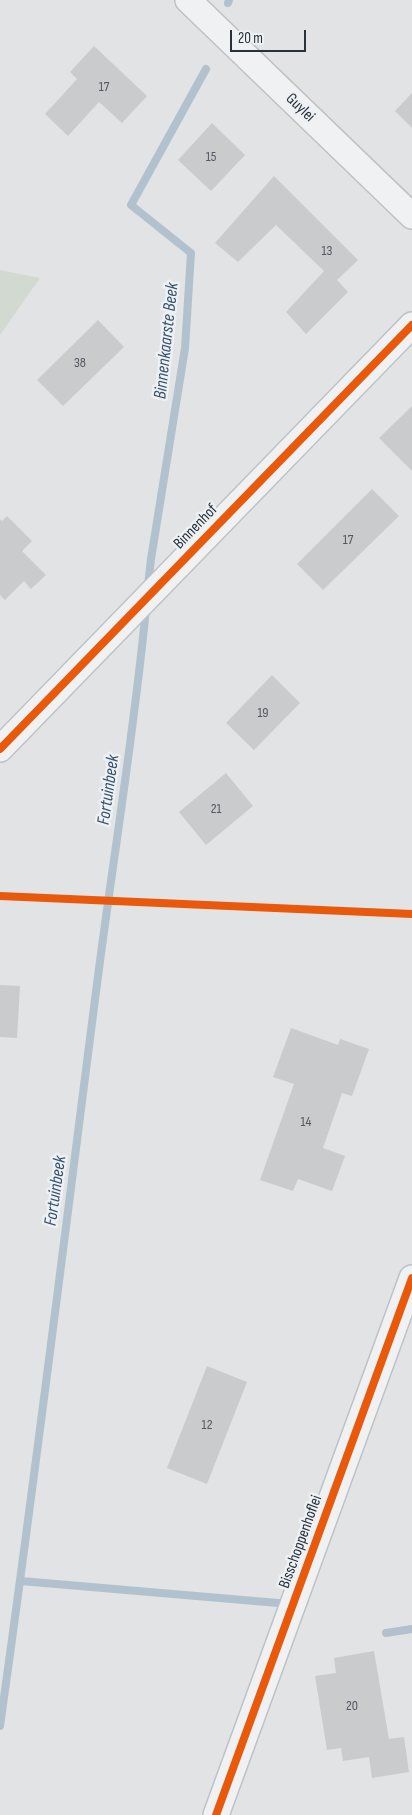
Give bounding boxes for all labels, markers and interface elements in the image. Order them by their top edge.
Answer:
scale bar [232,20,308,52]
text: 20 m [238,29,263,48]
house number: 17 [99,79,109,95]
street label: Guylei [281,90,319,126]
house number: 15 [206,149,216,165]
house number: 13 [322,243,332,259]
water label: Binnenkaarste Beek [150,282,184,400]
house number: 38 [74,355,86,371]
street label: Binnenhof [170,501,222,553]
house number: 17 [343,532,353,548]
house number: 19 [257,705,269,721]
water label: Fortuinbeek [93,754,125,826]
house number: 21 [211,801,221,817]
house number: 14 [301,1114,311,1130]
water label: Fortuinbeek [40,1155,72,1227]
house number: 12 [202,1417,212,1433]
street label: Bisschoppenhoflei [275,1493,327,1591]
house number: 20 [346,1698,358,1714]

